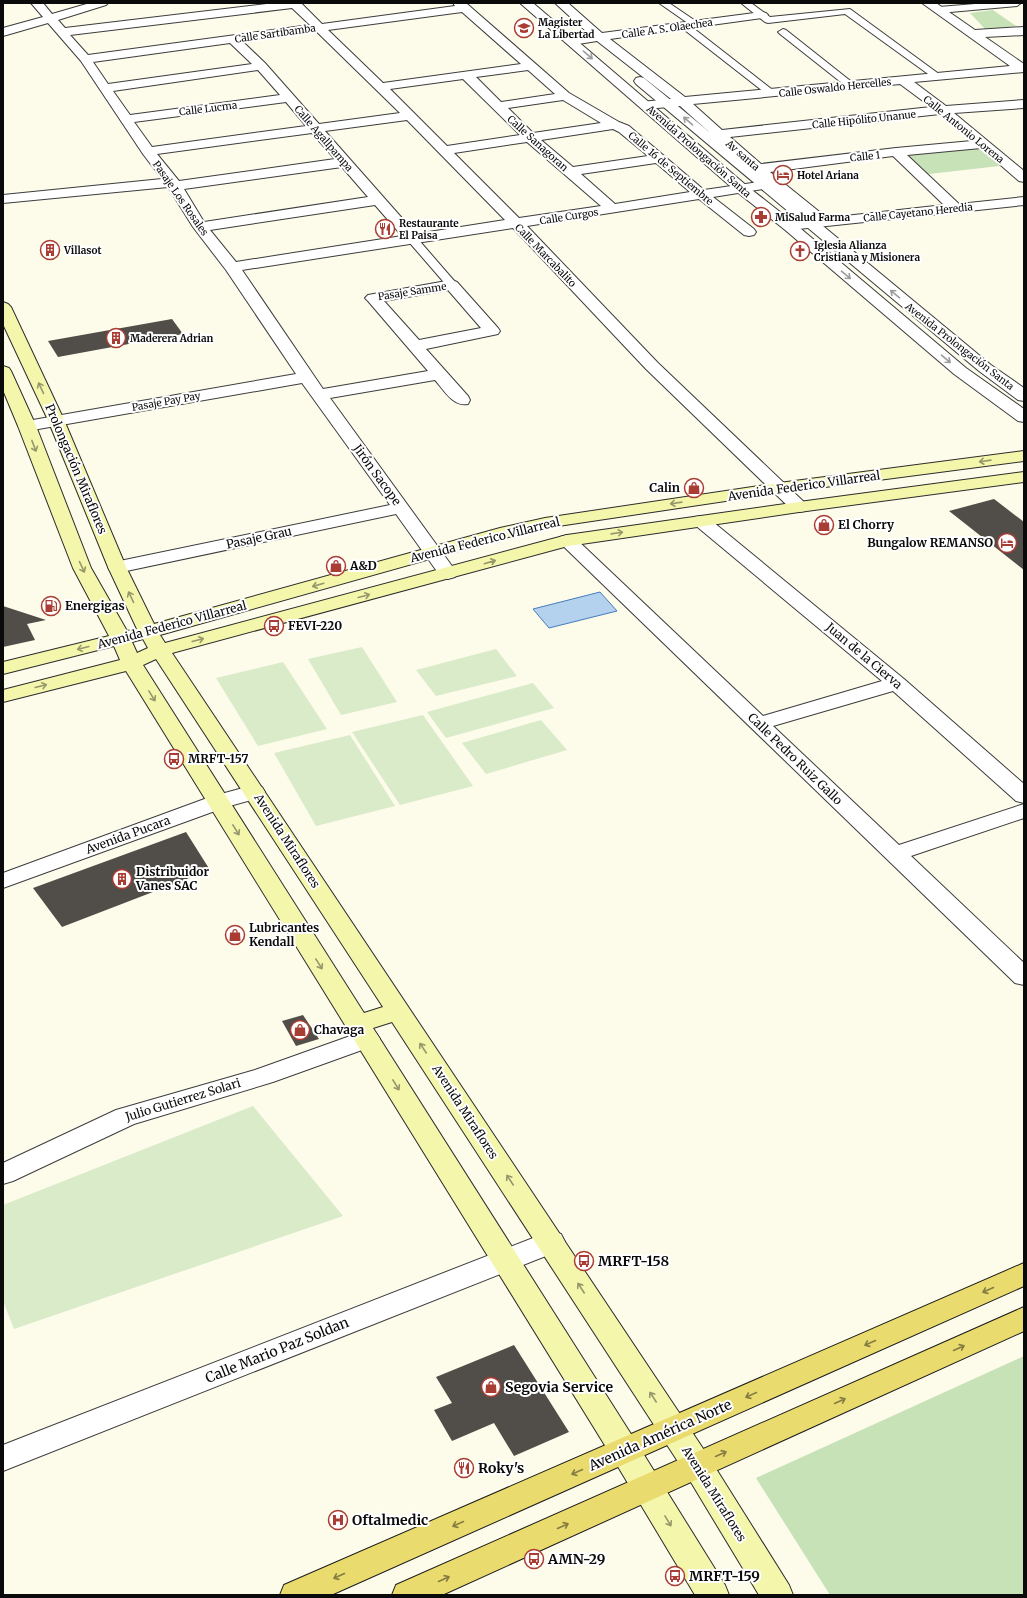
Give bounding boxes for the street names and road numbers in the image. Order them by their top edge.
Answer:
street label: Calle A. S. Olaechea [621,16,714,41]
street label: Calle Sartibamba [234,21,317,46]
street label: Calle Oswaldo Hercelles [778,75,892,100]
street label: Calle Antonio Lorena [921,93,1007,166]
street label: Calle Lucma [178,98,238,119]
street label: Avenida Prolongación Santa [643,102,754,201]
street label: Calle Agallpampa [291,103,356,175]
street label: Calle Hipólito Unanue [812,108,917,131]
street label: Calle Sanagoran [505,113,571,174]
street label: Calle 16 de Septiembre [625,129,716,208]
street label: Av santa [722,136,763,174]
street label: Calle 1 [849,148,881,165]
street label: Pasaje Los Rosales [150,158,211,238]
street label: Calle Cayetano Heredia [863,200,974,225]
street label: Calle Curgos [539,205,600,228]
street label: Calle Marcabalito [512,221,579,290]
street label: Pasaje Samme [377,280,447,303]
street label: Avenida Prolongación Santa [902,299,1017,393]
street label: Pasaje Pay Pay [131,389,202,414]
street label: Prolongación Miraflores [42,401,111,536]
street label: Jirón Sacope [350,440,405,508]
street label: Avenida Federico Villarreal [726,467,881,504]
street label: Avenida Federico Villarreal [408,514,562,566]
street label: Pasaje Grau [225,523,294,552]
street label: Avenida Federico Villarreal [95,597,248,652]
street label: Juan de la Cierva [822,619,906,692]
street label: Calle Pedro Ruiz Gallo [745,710,846,808]
street label: Avenida Miraflores [251,790,324,891]
street label: Avenida Pucara [83,812,172,857]
street label: Avenida Miraflores [429,1061,502,1162]
street label: Julio Gutierrez Solari [122,1075,242,1124]
street label: Calle Mario Paz Soldan [203,1313,351,1387]
street label: Avenida América Norte [585,1395,734,1475]
street label: Avenida Miraflores [679,1443,750,1544]

